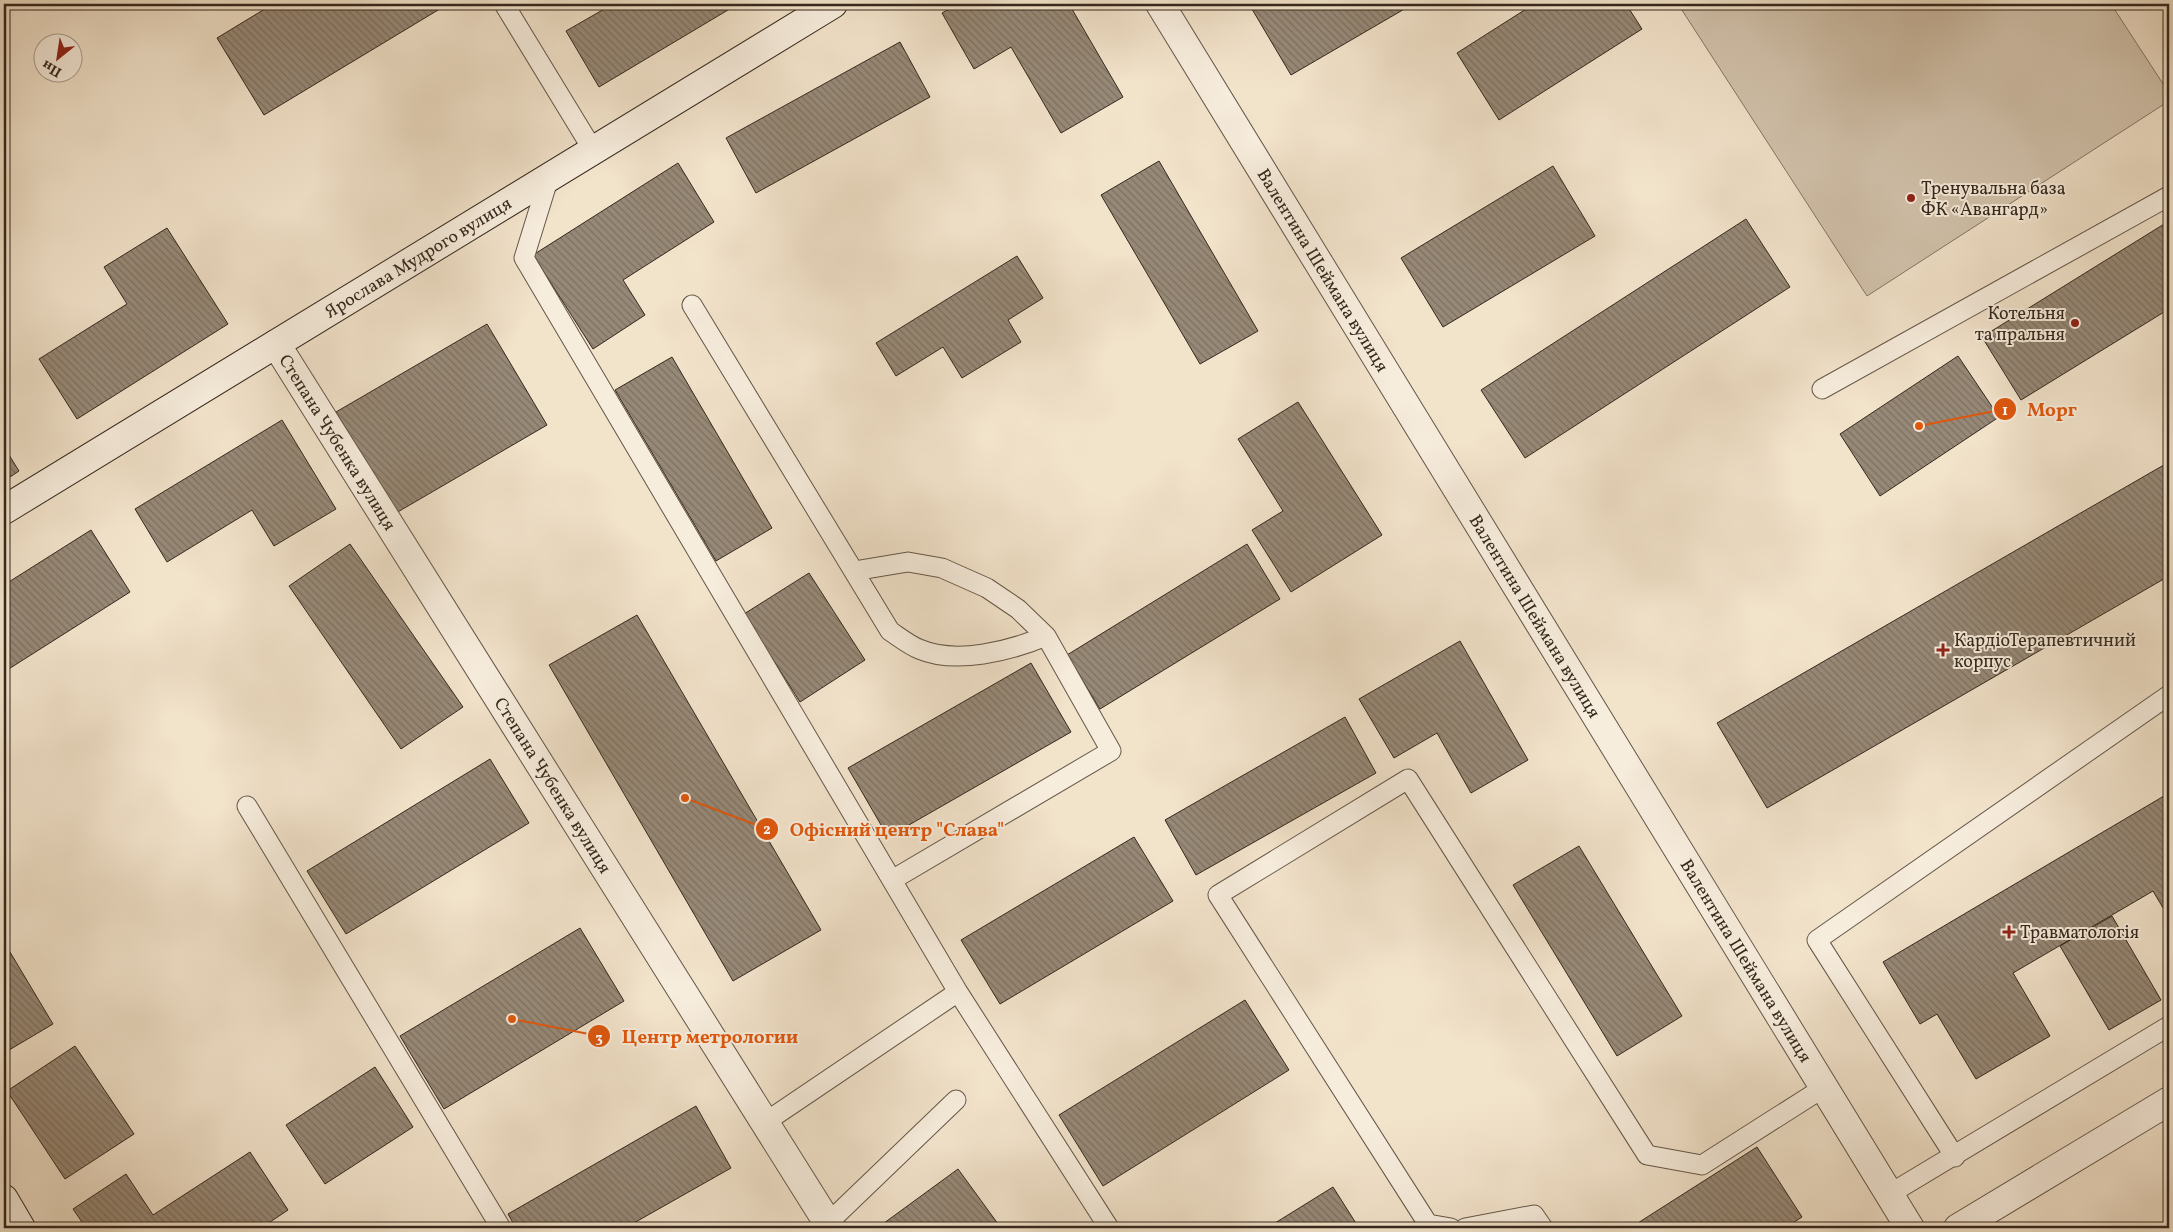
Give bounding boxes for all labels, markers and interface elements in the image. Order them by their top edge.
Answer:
north arrow [32,32,82,82]
text: Пн [39,55,66,81]
street label: Валентина Шеймана вулиця [1250,164,1394,377]
place label: Тренувальна база ФК «Авангард» [1921,177,2066,223]
street label: Ярослава Мудрого вулиця [320,192,517,325]
marker: Тренувальна база ФК «Авангард» [1905,192,1917,204]
place label: Котельня та пральня [1975,302,2065,348]
marker: Котельня та пральня [2069,317,2081,329]
street label: Степана Чубенка вулиця [272,350,401,536]
callout: Морг [1992,392,2087,426]
text: Морг [2027,398,2077,424]
text: 1 [2002,401,2008,422]
street label: Валентина Шеймана вулиця [1462,510,1606,724]
place label: КардіоТерапевтичний корпус [1954,629,2136,675]
marker: КардіоТерапевтичний корпус [1936,643,1950,657]
street label: Степана Чубенка вулиця [487,693,616,879]
callout: Офісний центр "Слава" [755,812,1014,846]
text: Офісний центр "Слава" [790,818,1004,844]
text: 2 [763,820,771,841]
street label: Валентина Шеймана вулиця [1673,855,1817,1068]
place label: Травматологія [2020,921,2139,946]
marker: Травматологія [2002,925,2016,939]
callout: Центр метрологии [587,1019,808,1053]
text: Центр метрологии [622,1025,798,1051]
text: 3 [595,1028,603,1049]

